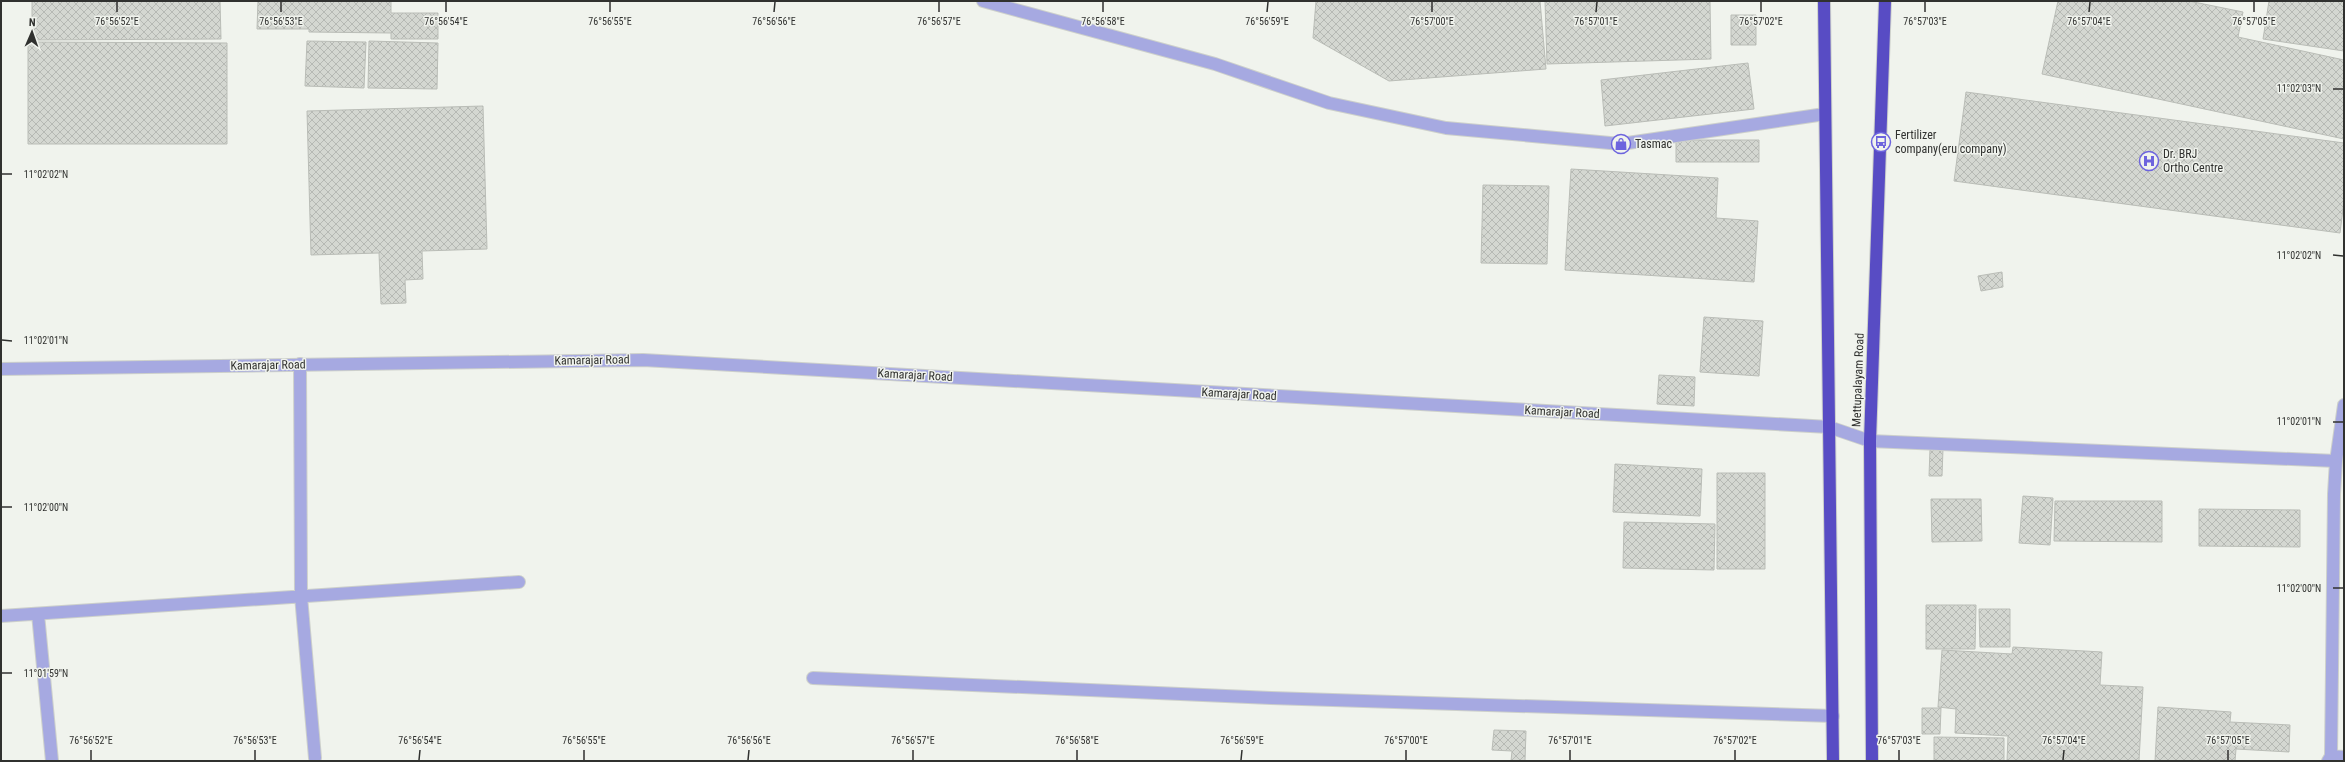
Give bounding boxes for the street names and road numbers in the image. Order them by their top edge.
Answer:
street label: Mettupalayam Road [1849,333,1867,427]
street label: Kamarajar Road [554,352,630,368]
street label: Kamarajar Road [230,357,306,373]
street label: Kamarajar Road [877,366,953,384]
street label: Kamarajar Road [1201,385,1277,403]
street label: Kamarajar Road [1524,403,1600,421]

